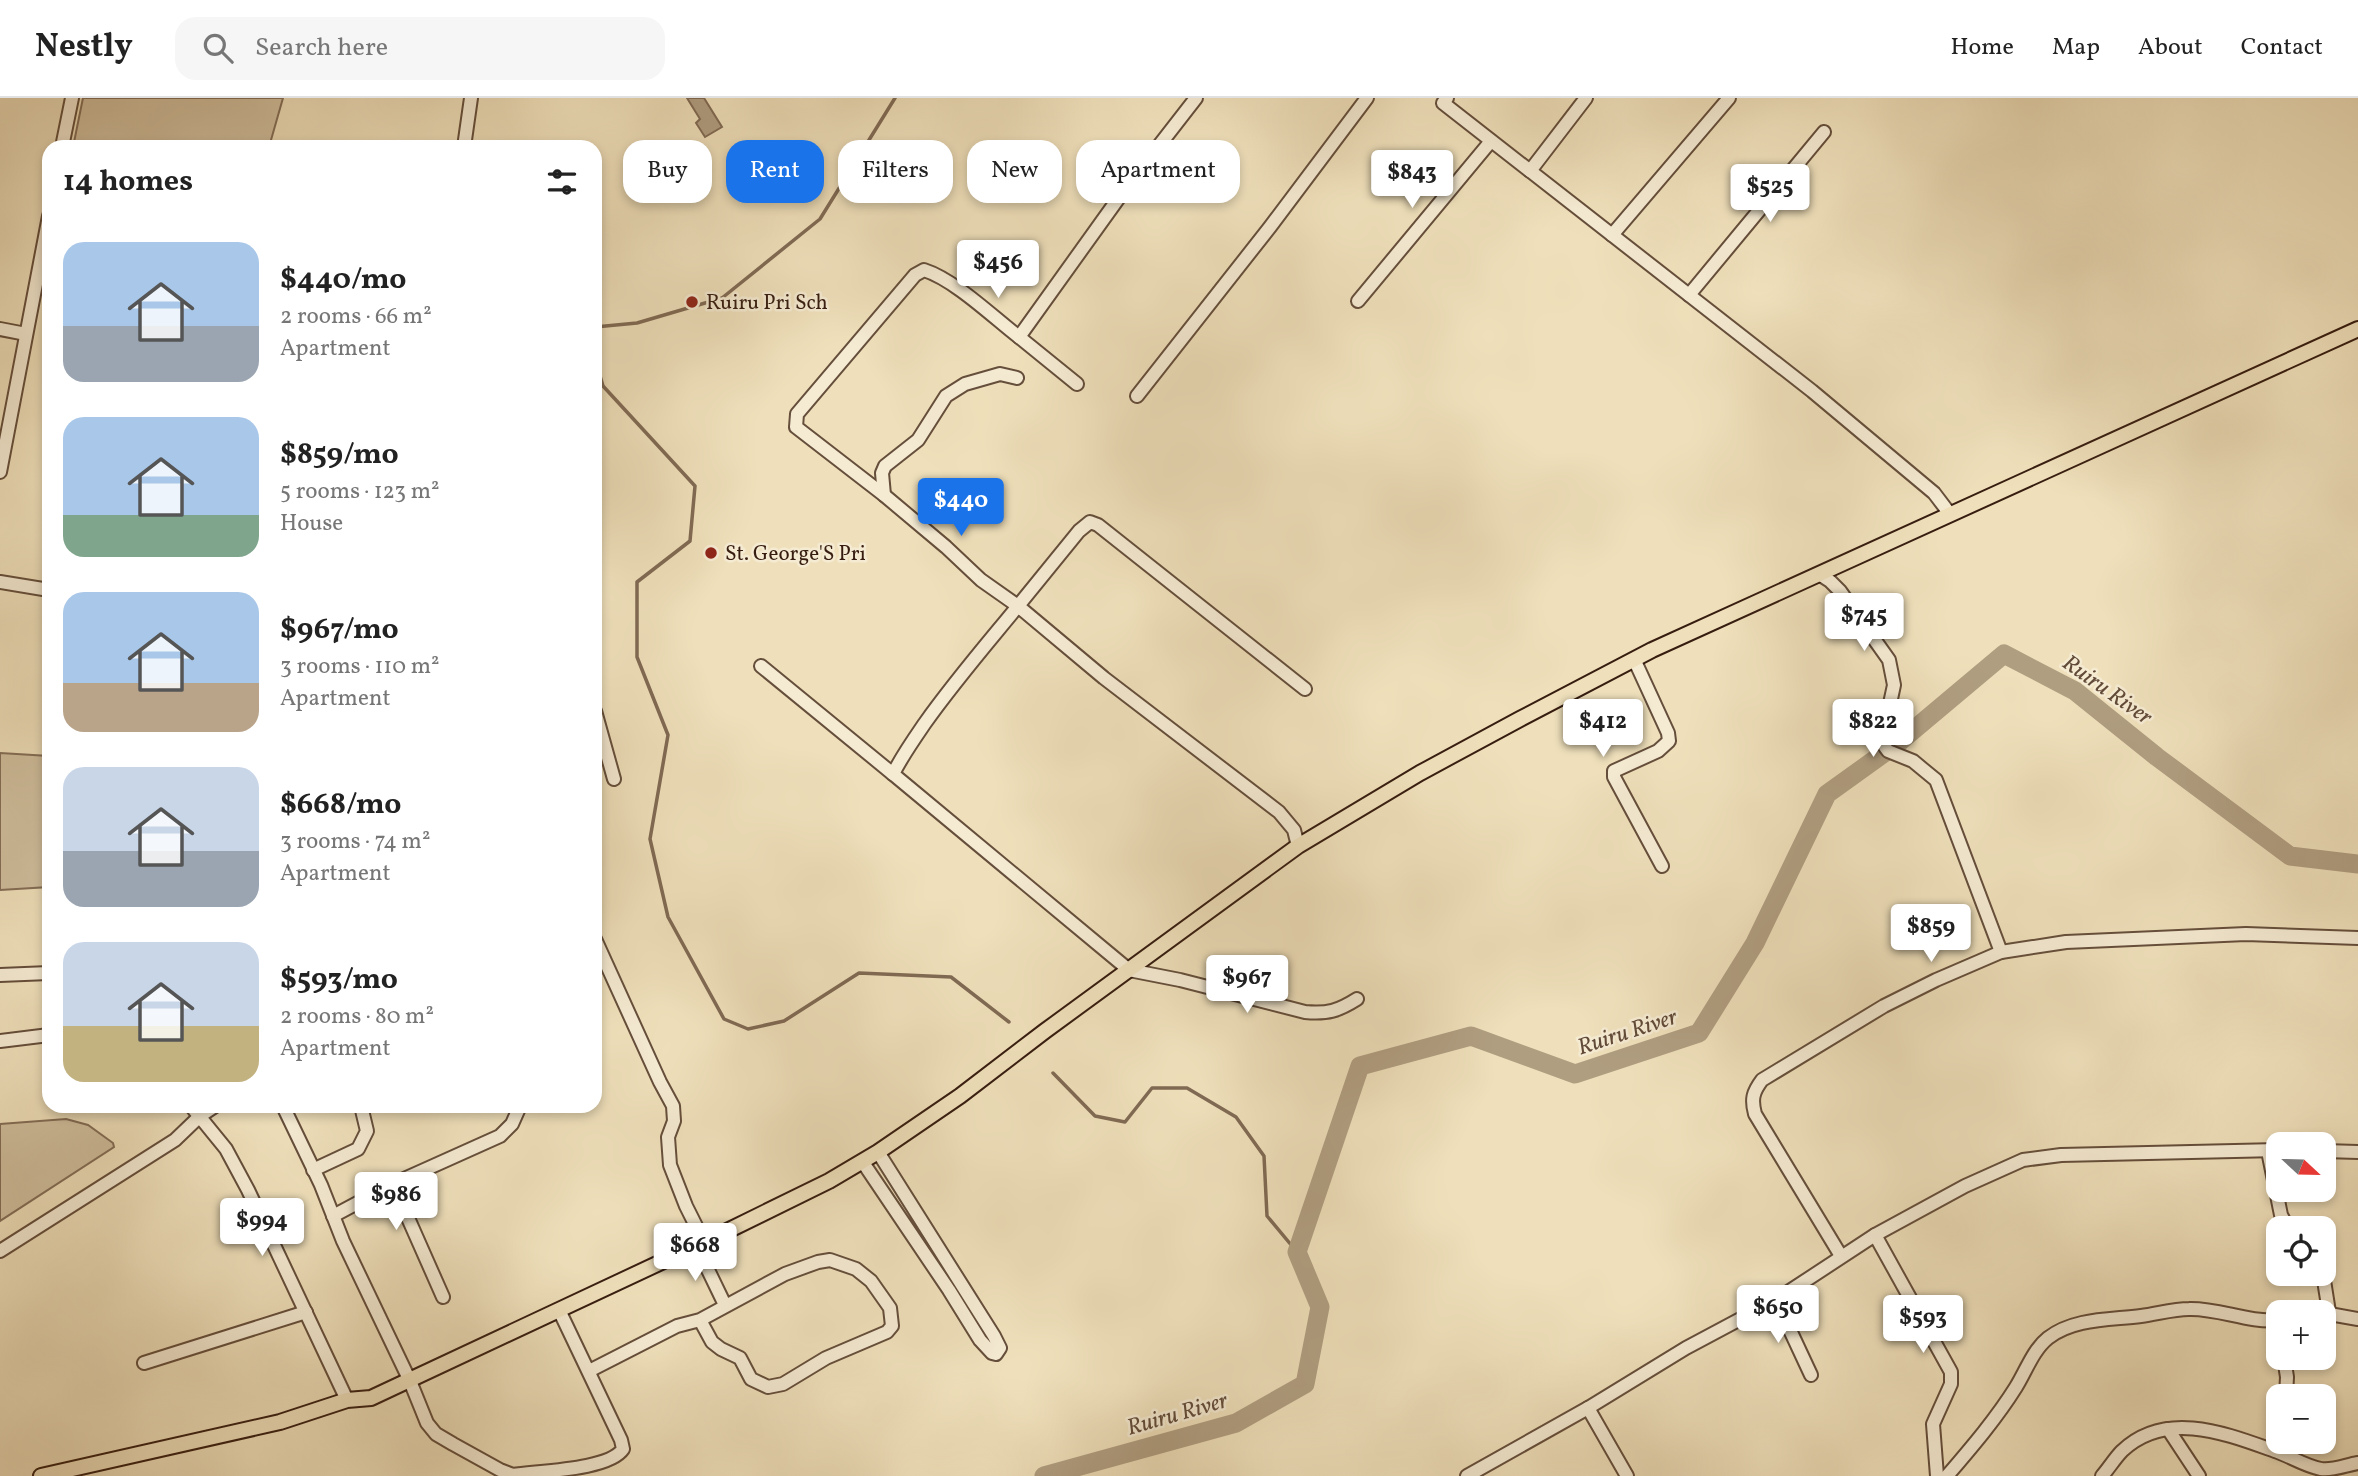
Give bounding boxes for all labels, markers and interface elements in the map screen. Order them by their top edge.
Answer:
search box [175,17,665,80]
text: Nestly [35,25,133,71]
icon: search [199,29,237,67]
text: Search here [255,30,388,66]
text: Home [1950,31,2014,65]
text: Map [2052,31,2100,65]
text: About [2138,31,2203,65]
text: Contact [2241,31,2323,65]
chip: Buy [623,140,712,203]
chip: Rent [726,140,824,203]
chip: Filters [838,140,953,203]
chip: New [967,140,1062,203]
chip: Apartment [1076,140,1240,203]
pin: $843 [1371,150,1453,210]
text: $843 [1387,157,1437,189]
text: 14 homes [63,161,193,203]
icon: filters [543,163,581,201]
pin: $525 [1729,164,1811,224]
text: $525 [1747,171,1793,203]
pin: $456 [957,240,1039,300]
text: $456 [973,247,1023,279]
text: $440/mo [280,259,406,301]
icon: home [119,270,203,354]
place label: Ruiru Pri Sch [706,289,828,318]
marker: Ruiru Pri Sch [684,294,700,310]
text: 2 rooms · 66 m² [280,301,432,333]
text: Apartment [280,333,391,365]
text: $859/mo [280,434,399,476]
icon: home [119,445,203,529]
text: 5 rooms · 123 m² [280,476,440,508]
pin: $440 [920,478,1002,538]
text: $440 [934,485,988,517]
text: House [280,508,343,540]
place label: St. George'S Pri [725,540,866,569]
marker: St. George'S Pri [703,545,719,561]
pin: $745 [1823,594,1905,653]
text: $745 [1841,600,1887,632]
text: $967/mo [280,609,399,651]
icon: home [119,620,203,704]
water label: Ruiru River [2055,648,2159,734]
text: 3 rooms · 110 m² [280,651,440,683]
text: Apartment [280,683,391,715]
pin: $412 [1562,700,1644,759]
pin: $822 [1832,700,1914,759]
text: $412 [1579,706,1627,738]
text: $822 [1848,706,1898,738]
text: $668/mo [280,784,401,826]
icon: home [119,795,203,879]
text: 3 rooms · 74 m² [280,826,430,858]
text: Apartment [280,858,391,890]
pin: $859 [1890,904,1972,964]
text: $859 [1907,911,1955,943]
pin: $967 [1206,956,1288,1015]
text: $593/mo [280,959,398,1001]
text: $967 [1222,962,1272,994]
icon: home [119,970,203,1054]
text: 2 rooms · 80 m² [280,1001,434,1033]
water label: Ruiru River [1573,1002,1682,1064]
text: Apartment [280,1033,391,1065]
north arrow [2266,1132,2336,1202]
map controls [2266,1132,2336,1454]
pin: $986 [355,1172,437,1232]
text: $986 [371,1179,421,1211]
pin: $994 [221,1198,303,1258]
text: $994 [236,1205,288,1237]
button: locate [2266,1216,2336,1286]
pin: $668 [654,1224,736,1283]
text: $668 [670,1230,720,1262]
pin: $650 [1737,1286,1819,1345]
text: $650 [1753,1292,1803,1324]
pin: $593 [1882,1296,1964,1355]
button: + [2266,1300,2336,1370]
text: $593 [1899,1302,1947,1334]
button: − [2266,1384,2336,1454]
water label: Ruiru River [1123,1385,1232,1445]

